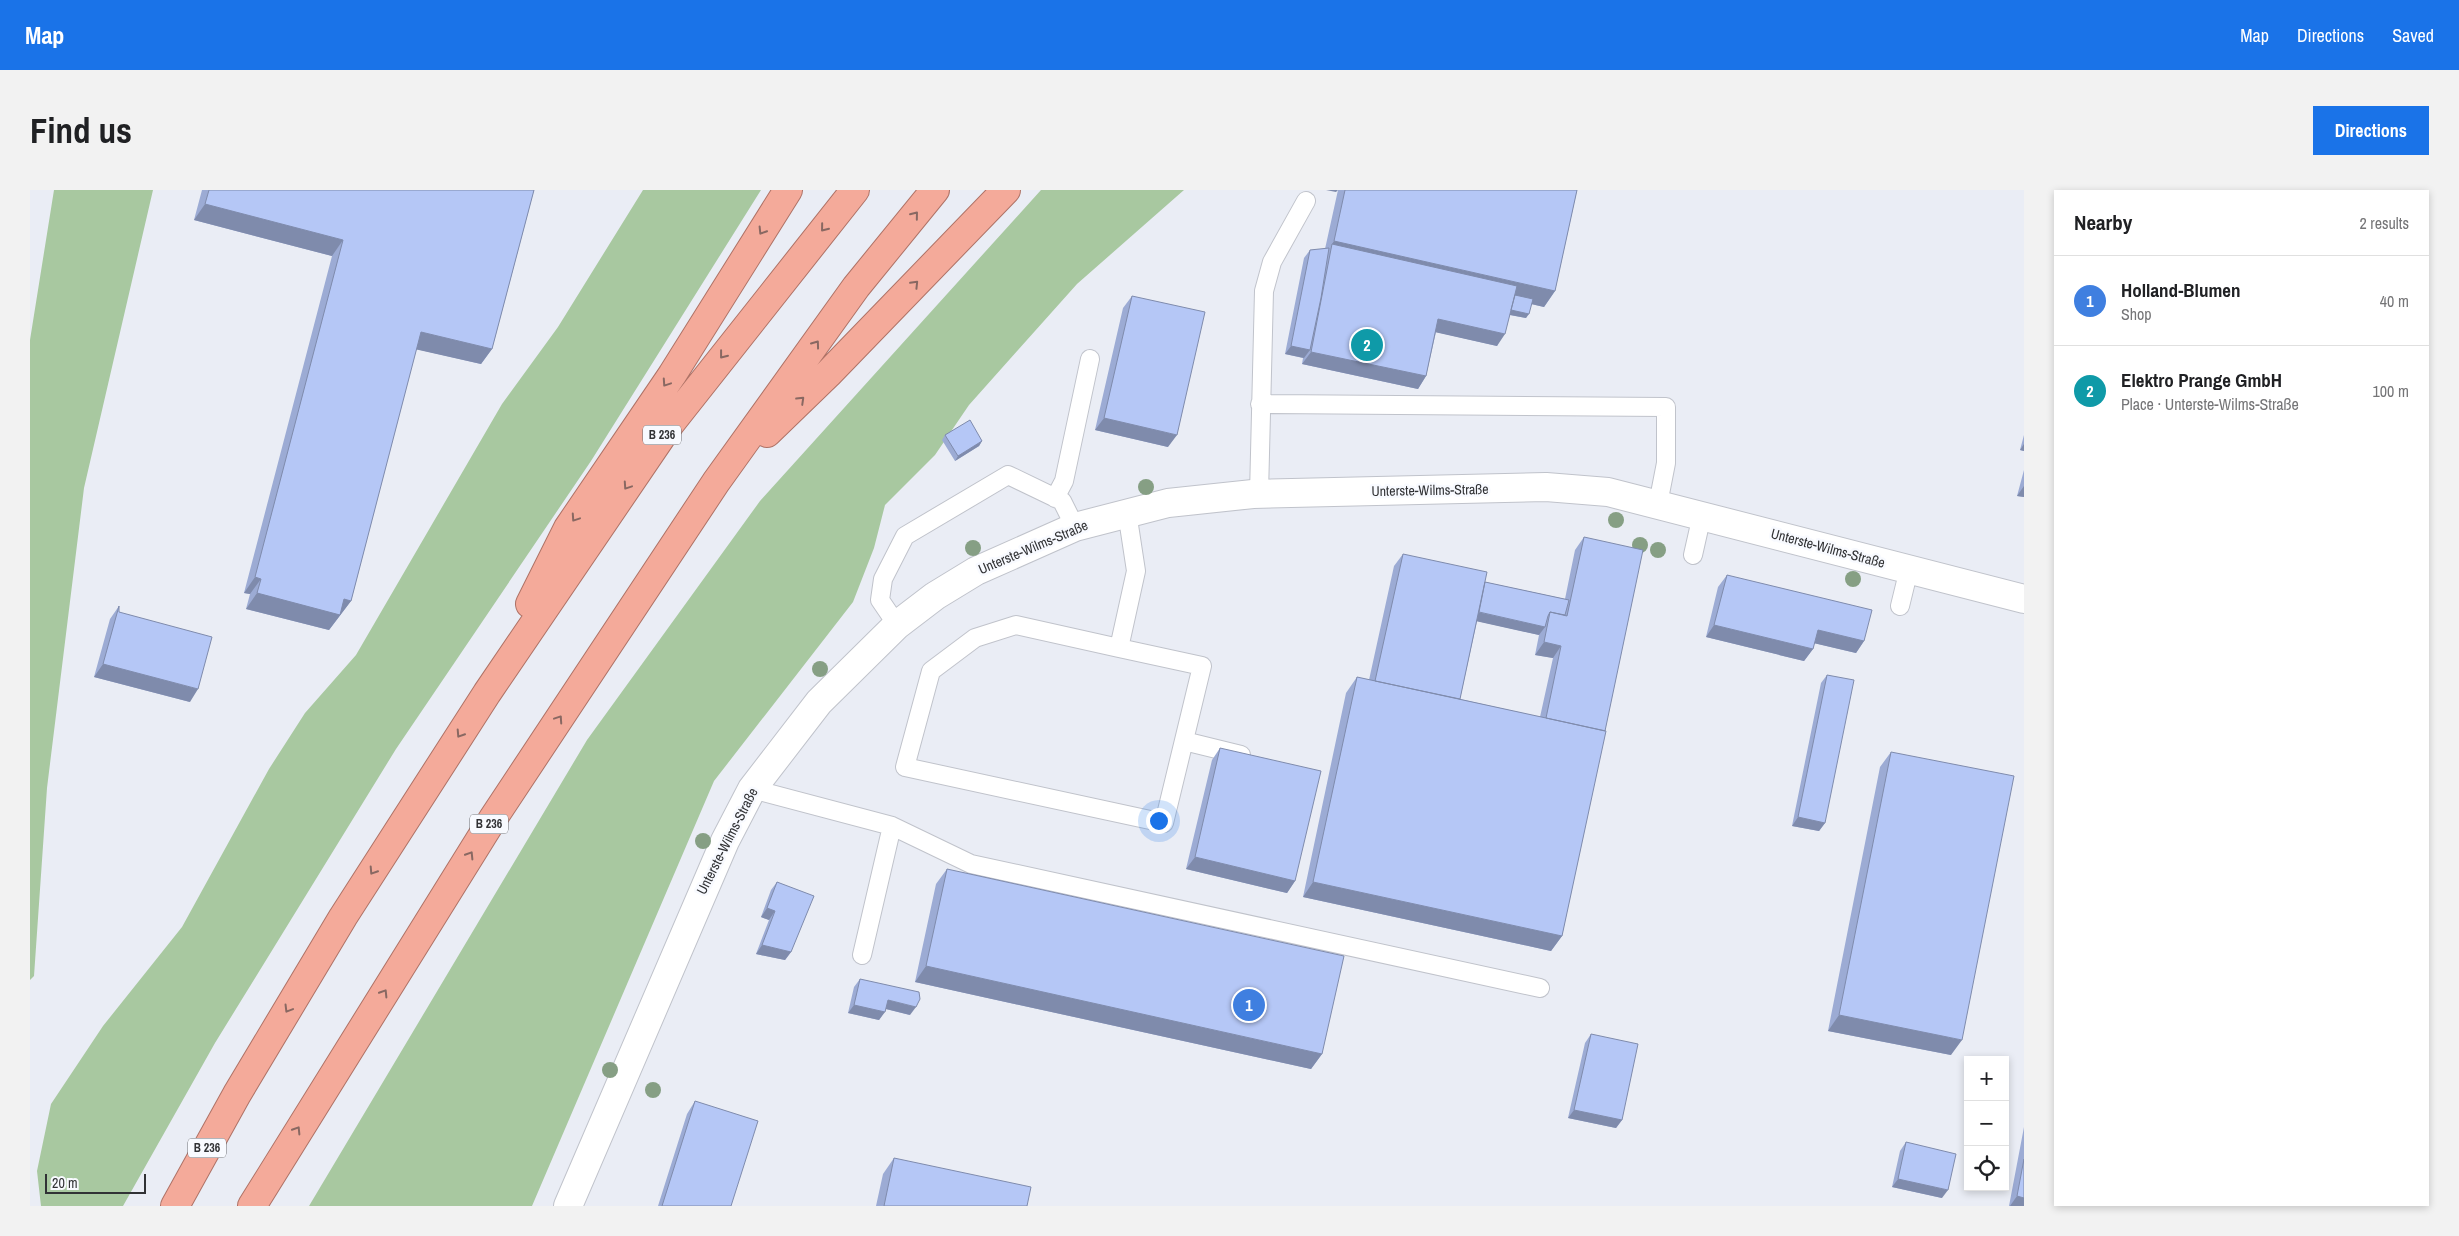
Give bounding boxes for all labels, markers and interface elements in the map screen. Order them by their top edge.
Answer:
text: Map [25,19,64,51]
text: Map [2240,23,2269,48]
text: Directions [2297,23,2364,48]
text: Saved [2392,23,2434,48]
button: Directions [2313,106,2429,155]
text: Find us [30,107,132,154]
text: Nearby [2074,208,2132,237]
one-way arrow [910,212,918,221]
text: 2 results [2359,212,2409,234]
one-way arrow [822,222,830,231]
one-way arrow [759,226,769,235]
text: Holland-Blumen [2121,277,2240,303]
one-way arrow [909,281,918,290]
text: 1 [2086,290,2094,312]
text: 40 m [2380,290,2409,312]
text: Shop [2121,303,2152,325]
pin: 2 [1351,326,1383,364]
one-way arrow [810,340,819,350]
one-way arrow [720,350,729,359]
text: Elektro Prange GmbH [2121,367,2282,393]
one-way arrow [663,378,672,387]
text: 2 [2086,380,2094,402]
text: 100 m [2373,380,2409,402]
text: Place · Unterste-Wilms-Straße [2121,393,2299,415]
one-way arrow [795,397,804,406]
road number: B 236 [643,426,681,444]
street label: Unterste-Wilms-Straße [1371,480,1489,500]
one-way arrow [624,481,633,490]
one-way arrow [572,512,581,522]
street label: Unterste-Wilms-Straße [975,516,1091,578]
street label: Unterste-Wilms-Straße [1769,524,1887,572]
one-way arrow [553,715,562,725]
one-way arrow [457,728,467,737]
street label: Unterste-Wilms-Straße [692,785,762,897]
your location [1146,808,1172,834]
road number: B 236 [470,814,508,834]
one-way arrow [464,851,473,861]
one-way arrow [370,865,379,874]
pin: 1 [1233,986,1265,1024]
one-way arrow [377,989,387,998]
one-way arrow [284,1004,294,1013]
map controls [1964,1056,2009,1191]
button: + [1964,1056,2009,1101]
button: − [1964,1101,2009,1146]
one-way arrow [291,1127,301,1136]
road number: B 236 [188,1138,226,1158]
button: locate [1964,1146,2009,1191]
scale bar [45,1171,146,1194]
text: 20 m [52,1174,78,1192]

